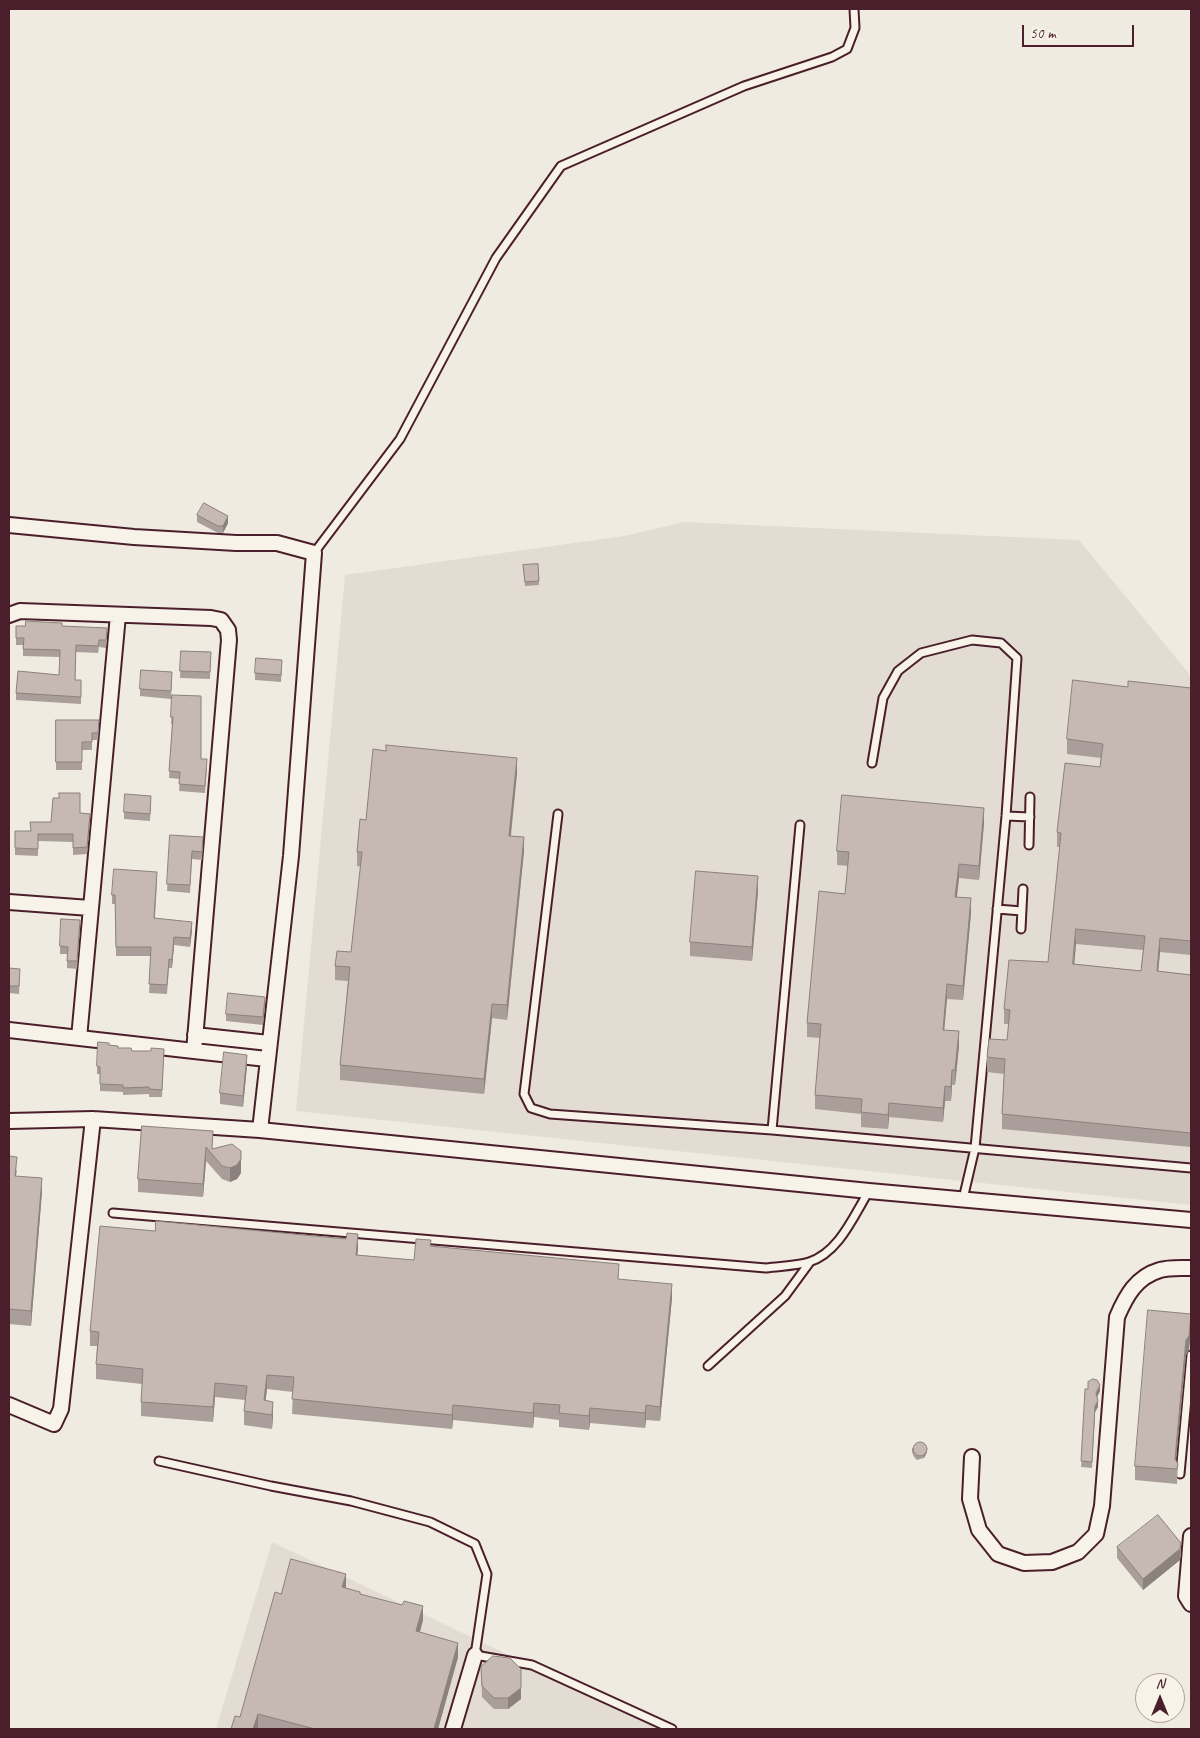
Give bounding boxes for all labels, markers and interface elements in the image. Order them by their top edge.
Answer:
scale bar [1025,15,1138,47]
text: 50 m [1030,24,1056,43]
north arrow [1135,1673,1185,1723]
text: N [1156,1675,1164,1692]

